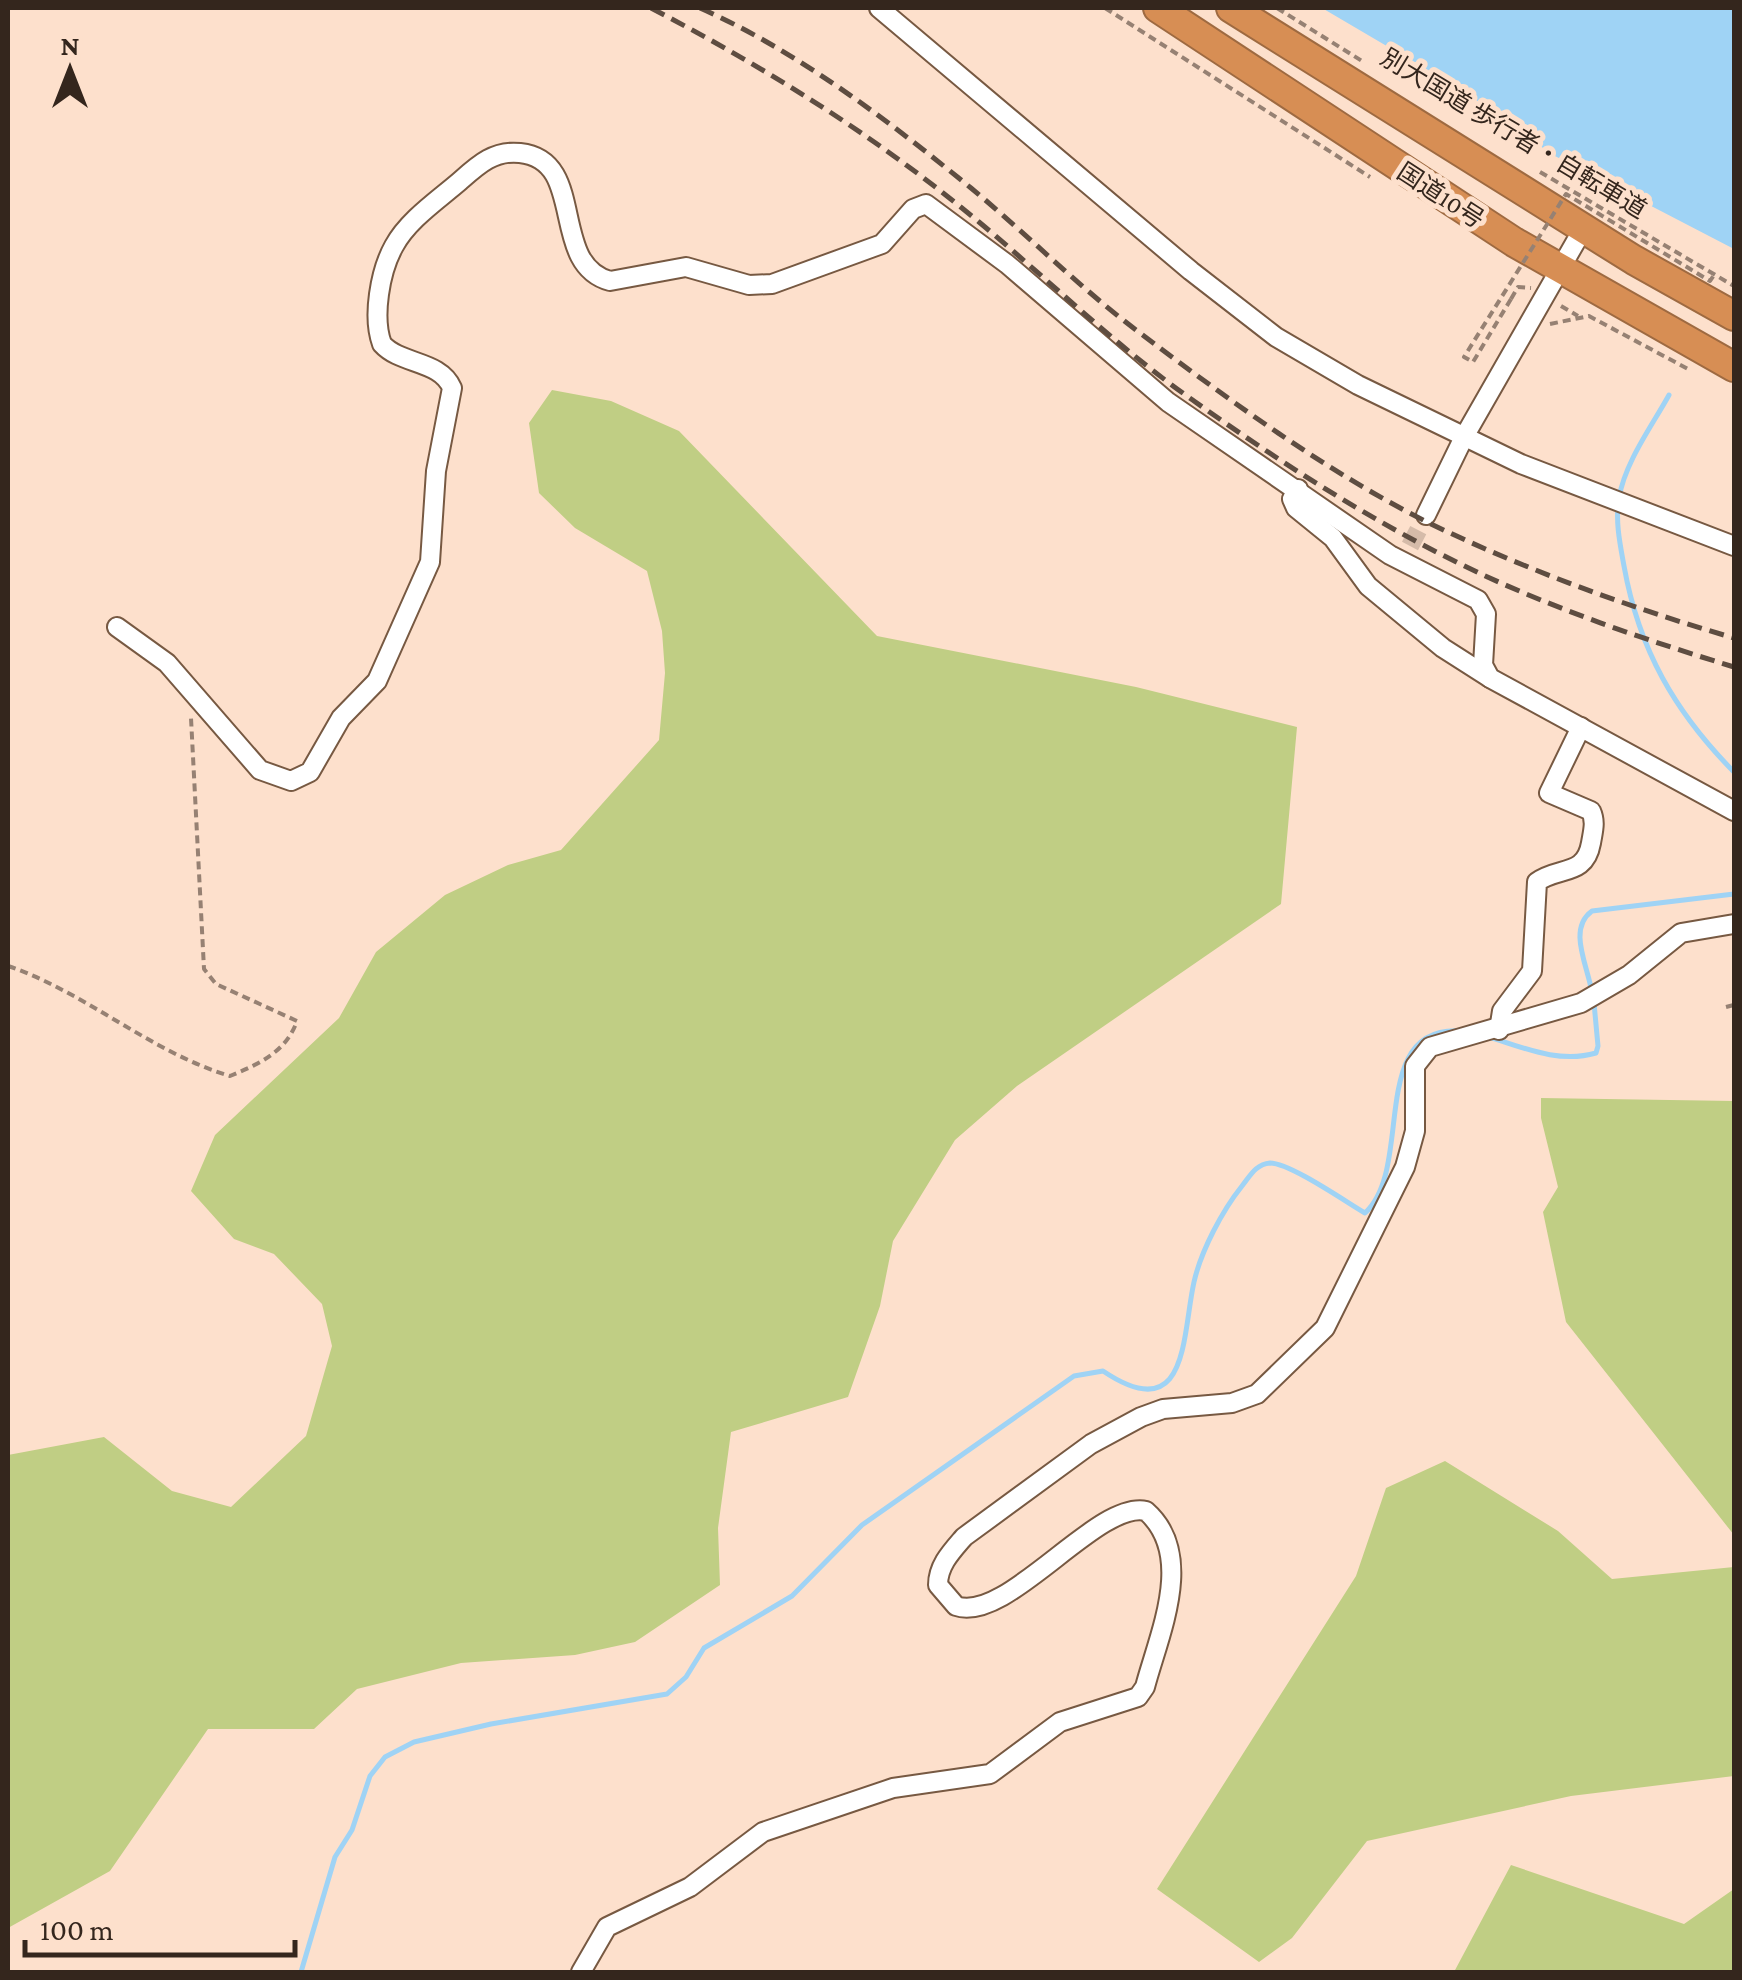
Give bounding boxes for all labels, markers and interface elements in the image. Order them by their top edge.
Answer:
north arrow [20,20,120,120]
text: N [60,30,80,61]
street label: 別大国道 歩行者・自転車道 [1376,43,1651,223]
street label: 国道10号 [1393,158,1489,233]
scale bar [25,1895,295,1957]
text: 100 m [40,1913,114,1946]

